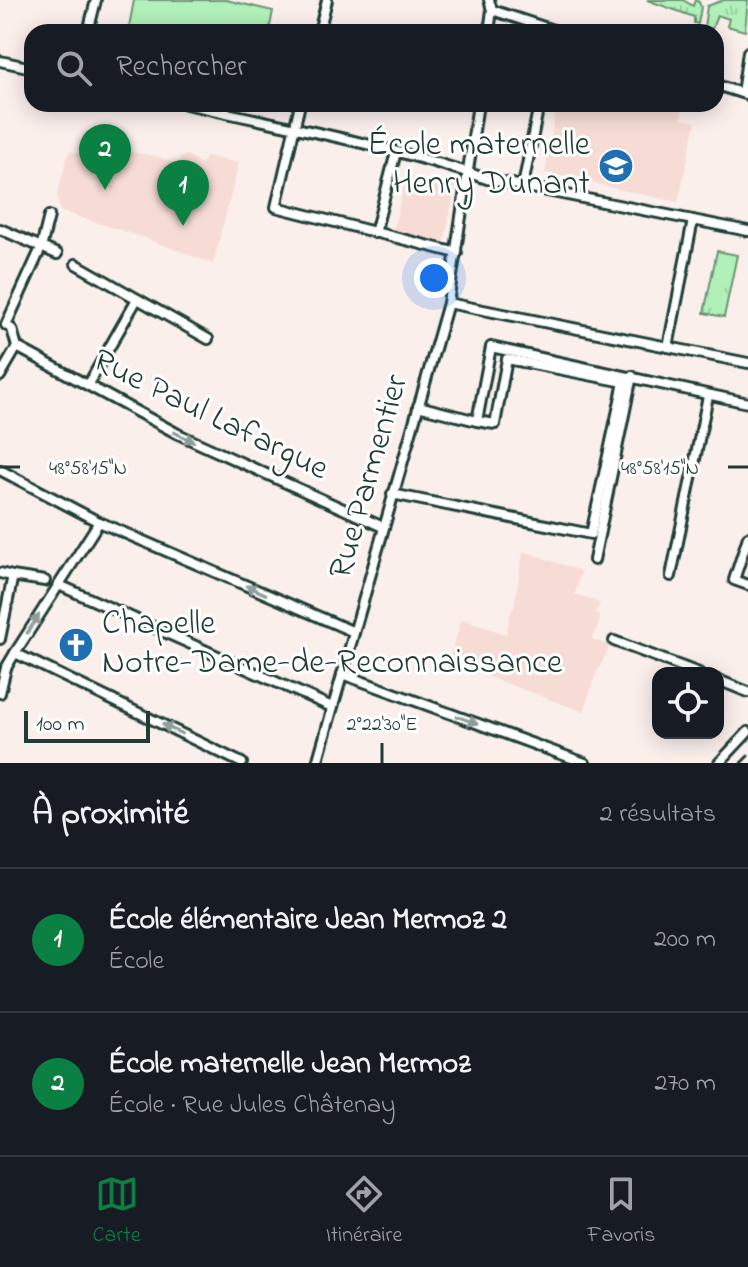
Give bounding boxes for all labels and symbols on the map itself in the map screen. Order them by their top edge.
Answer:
place label: École maternelle Henry Dunant [368,121,591,210]
pin: 2 [79,124,131,190]
school or university icon: École maternelle Henry Dunant [597,147,635,185]
pin: 1 [157,160,209,226]
your location [414,258,454,298]
street label: Rue Paul Lafargue [84,337,337,495]
street label: Rue Parmentier [317,369,423,585]
one-way arrow [173,430,196,444]
text: 48°58'15"N [49,455,127,484]
text: 48°58'15"N [621,455,699,484]
one-way arrow [245,583,268,597]
place label: Chapelle Notre-Dame-de-Reconnaissance [102,600,563,689]
one-way arrow [26,613,40,635]
church icon: Chapelle Notre-Dame-de-Reconnaissance [57,626,95,664]
scale bar [24,707,150,743]
text: 2°22'30"E [347,711,417,740]
one-way arrow [456,714,480,727]
one-way arrow [161,722,184,736]

